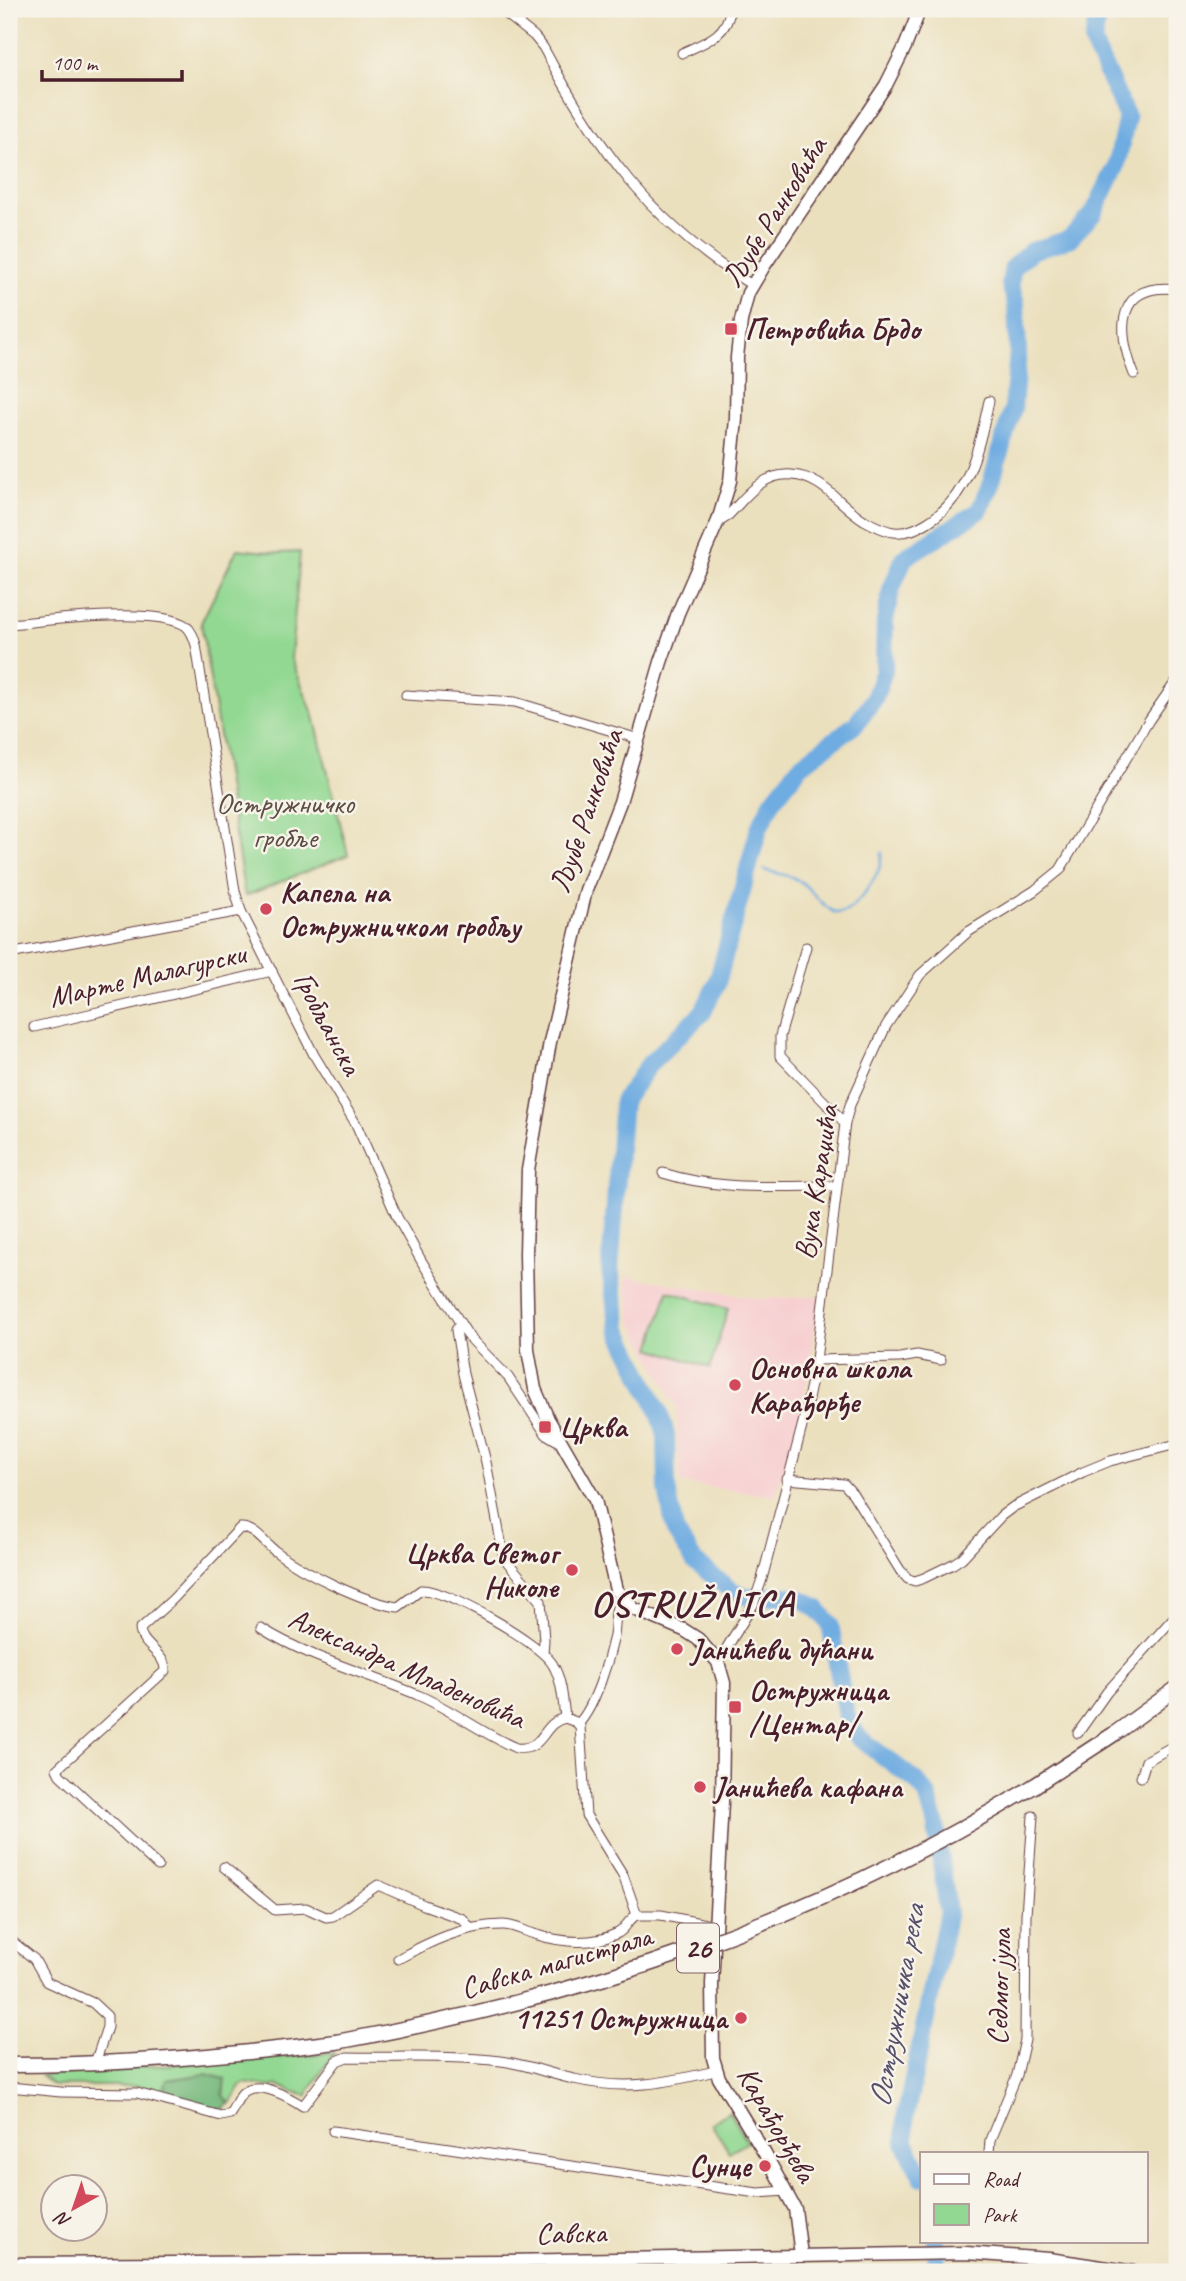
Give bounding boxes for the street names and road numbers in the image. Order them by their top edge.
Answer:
street label: Љубе Ранковића [713,128,836,294]
street label: Љубе Ранковића [540,722,632,898]
street label: Марте Малагурски [45,933,251,1016]
street label: Гробљанска [285,965,372,1083]
street label: Вука Караџића [785,1100,847,1262]
street label: Александра Младеновића [283,1599,533,1738]
street label: Савска магистрала [456,1916,658,2007]
road number: 26 [677,1924,719,1972]
street label: Седмог јула [978,1926,1020,2046]
street label: Карађорђева [729,2059,826,2191]
street label: Савска [536,2213,608,2253]

